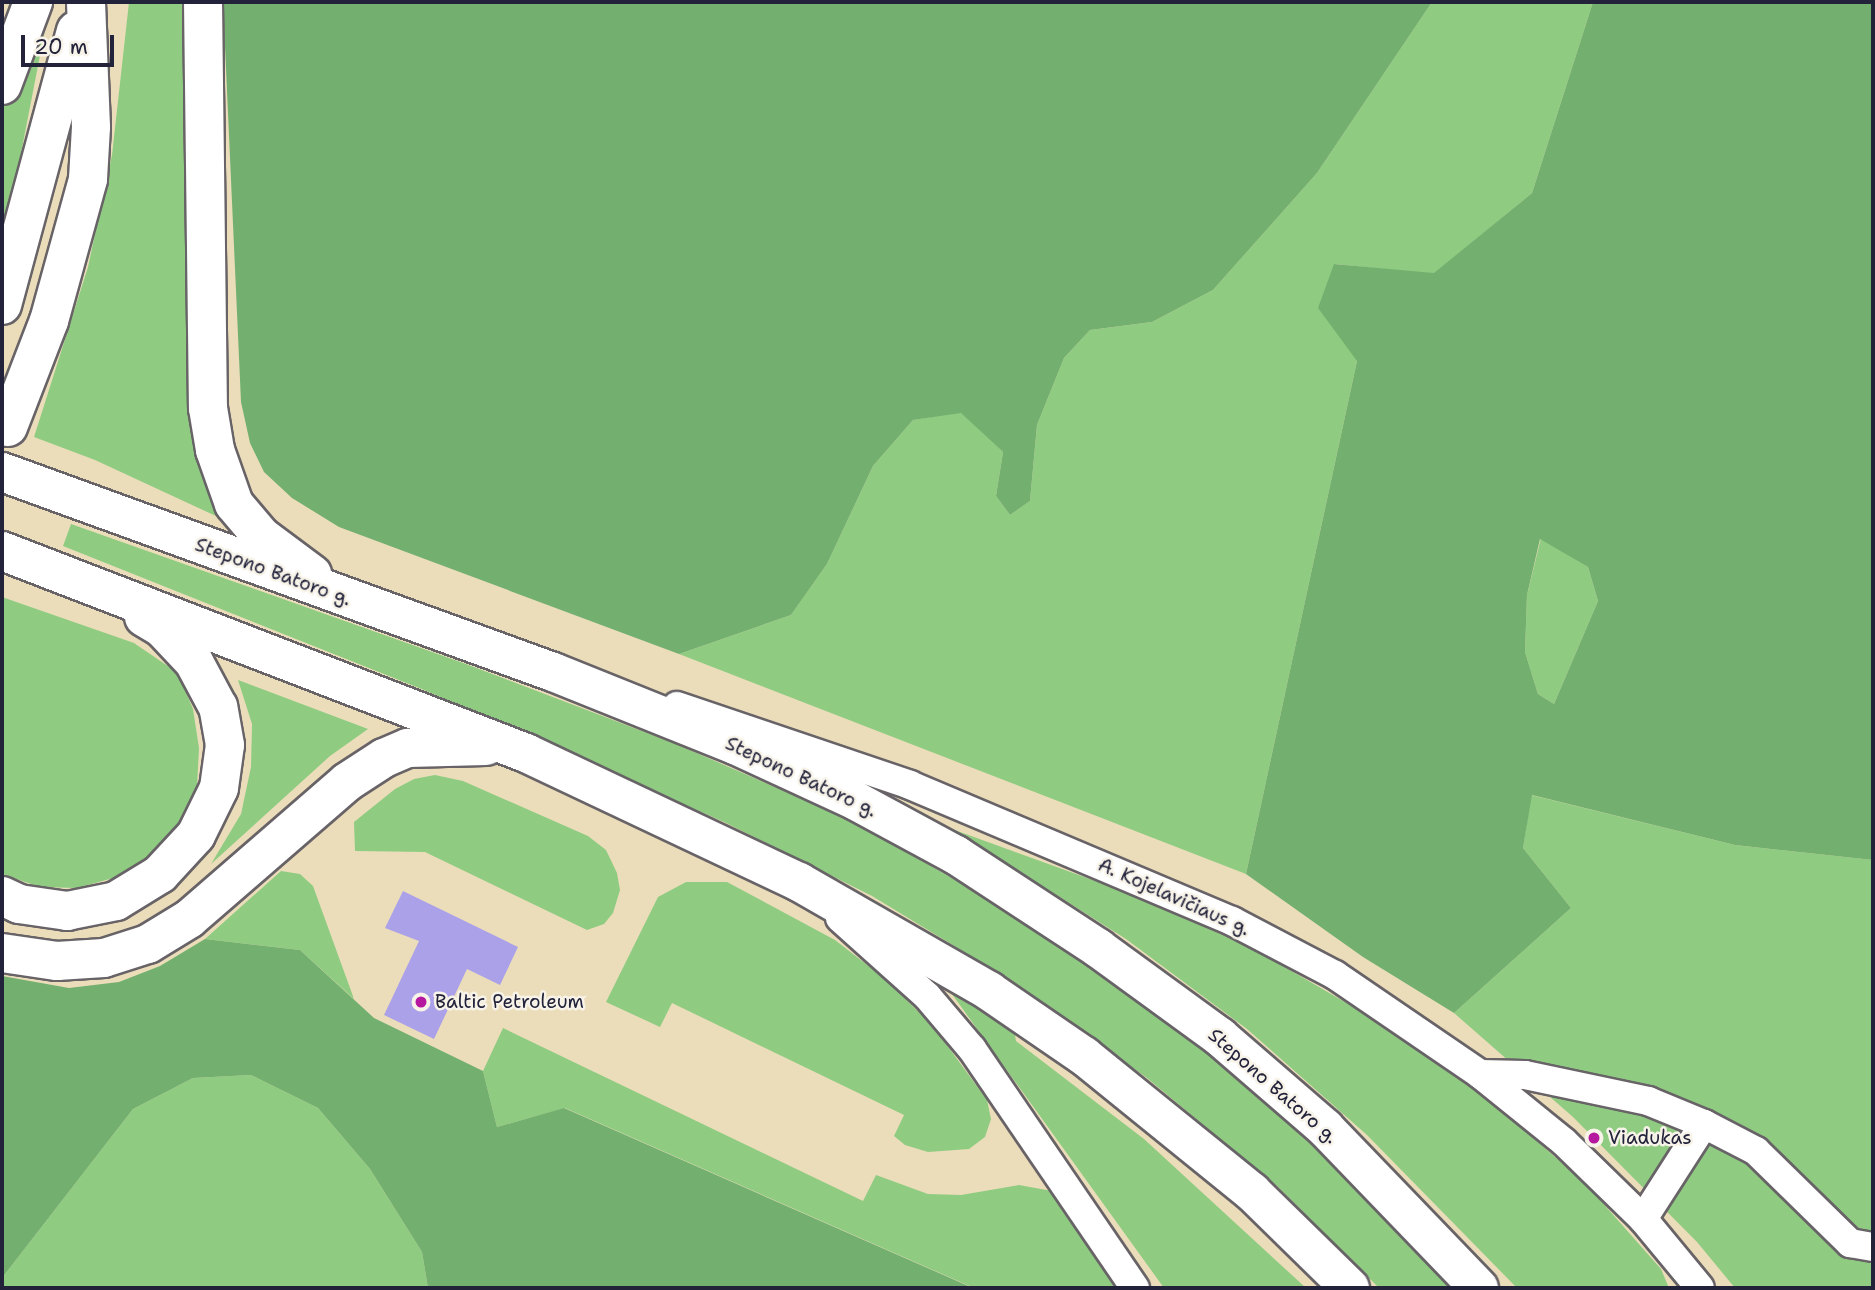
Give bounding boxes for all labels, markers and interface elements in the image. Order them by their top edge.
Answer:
scale bar [24,21,117,65]
text: 20 m [34,33,88,61]
street label: Stepono Batoro g. [192,533,354,611]
street label: Stepono Batoro g. [722,732,880,822]
street label: A. Kojelavičiaus g. [1095,853,1253,941]
place label: Baltic Petroleum [435,991,584,1013]
marker: Baltic Petroleum [413,994,429,1010]
street label: Stepono Batoro g. [1204,1024,1342,1148]
place label: Viadukas [1608,1127,1692,1149]
marker: Viadukas [1586,1130,1602,1146]

